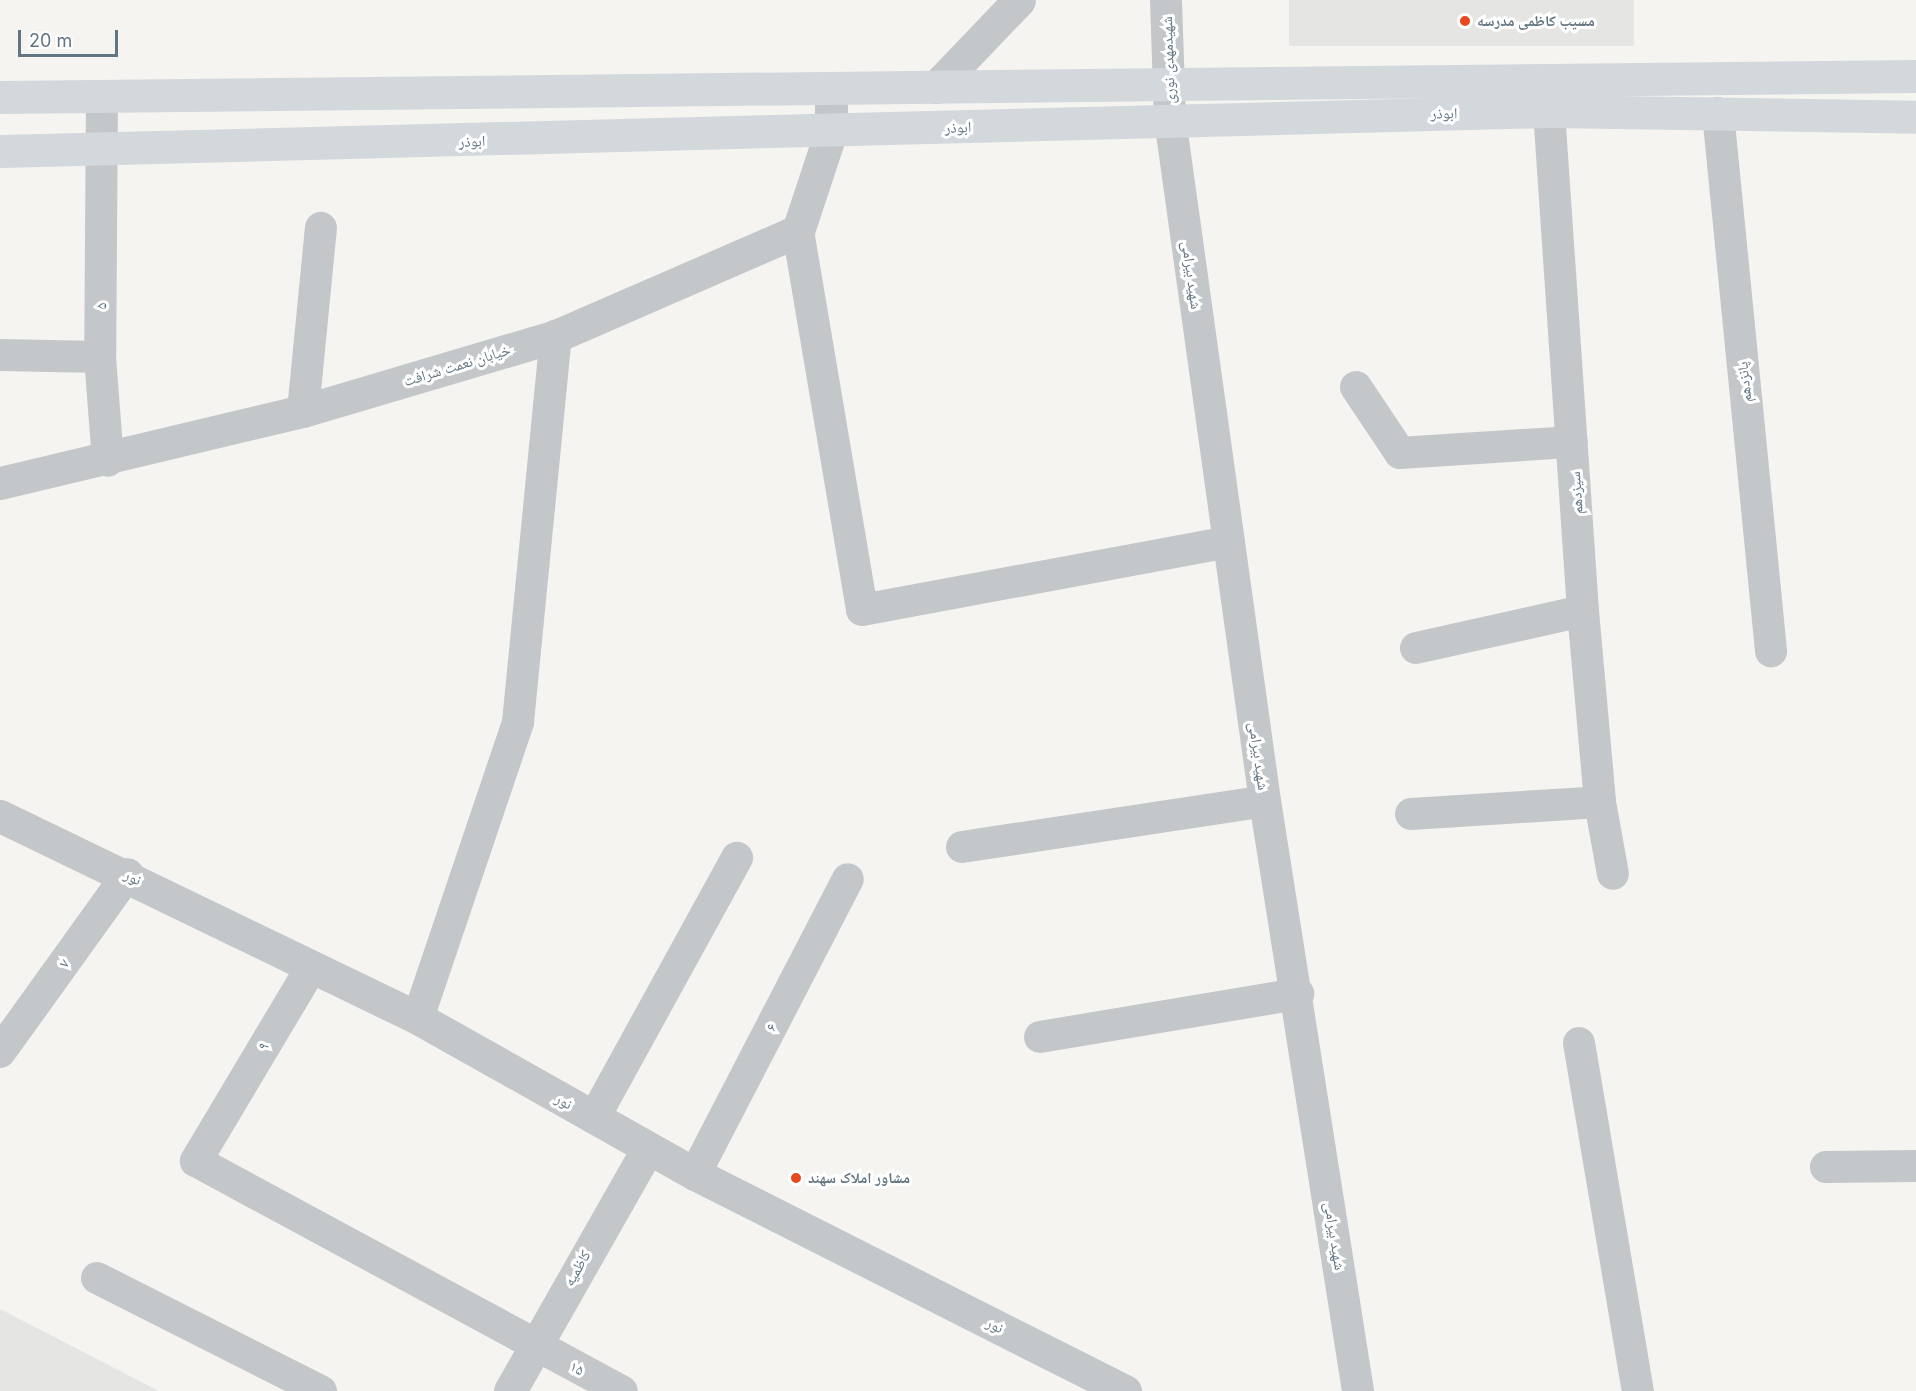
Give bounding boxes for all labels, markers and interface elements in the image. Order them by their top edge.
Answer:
place label: مسیب کاظمی مدرسه [1477,12,1595,30]
marker: مسیب کاظمی مدرسه [1458,14,1472,28]
street label: شهیدمهدی نوری [1157,16,1179,104]
scale bar [21,18,122,56]
text: 20 m [29,30,72,51]
street label: ابوذر [1430,104,1458,122]
street label: ابوذر [944,118,972,136]
street label: ابوذر [458,132,486,150]
street label: شهید بیرامی [1178,240,1206,310]
street label: ۵ [92,302,110,310]
street label: خیابان نعمت شرافت [401,340,513,390]
street label: پانزدهم [1733,361,1755,403]
street label: سیزدهم [1566,471,1586,515]
street label: شهید بیرامی [1245,721,1273,791]
street label: نور [121,865,145,889]
street label: ۷ [55,955,73,971]
street label: ۶ [761,1020,781,1034]
street label: ۹ [254,1038,272,1054]
street label: نور [552,1089,576,1113]
place label: مشاور املاک سهند [808,1169,910,1187]
marker: مشاور املاک سهند [789,1171,803,1185]
street label: شهید بیرامی [1321,1201,1349,1271]
street label: کاظمیه [560,1247,594,1289]
street label: نور [983,1313,1007,1337]
street label: ۱۵ [567,1357,587,1379]

